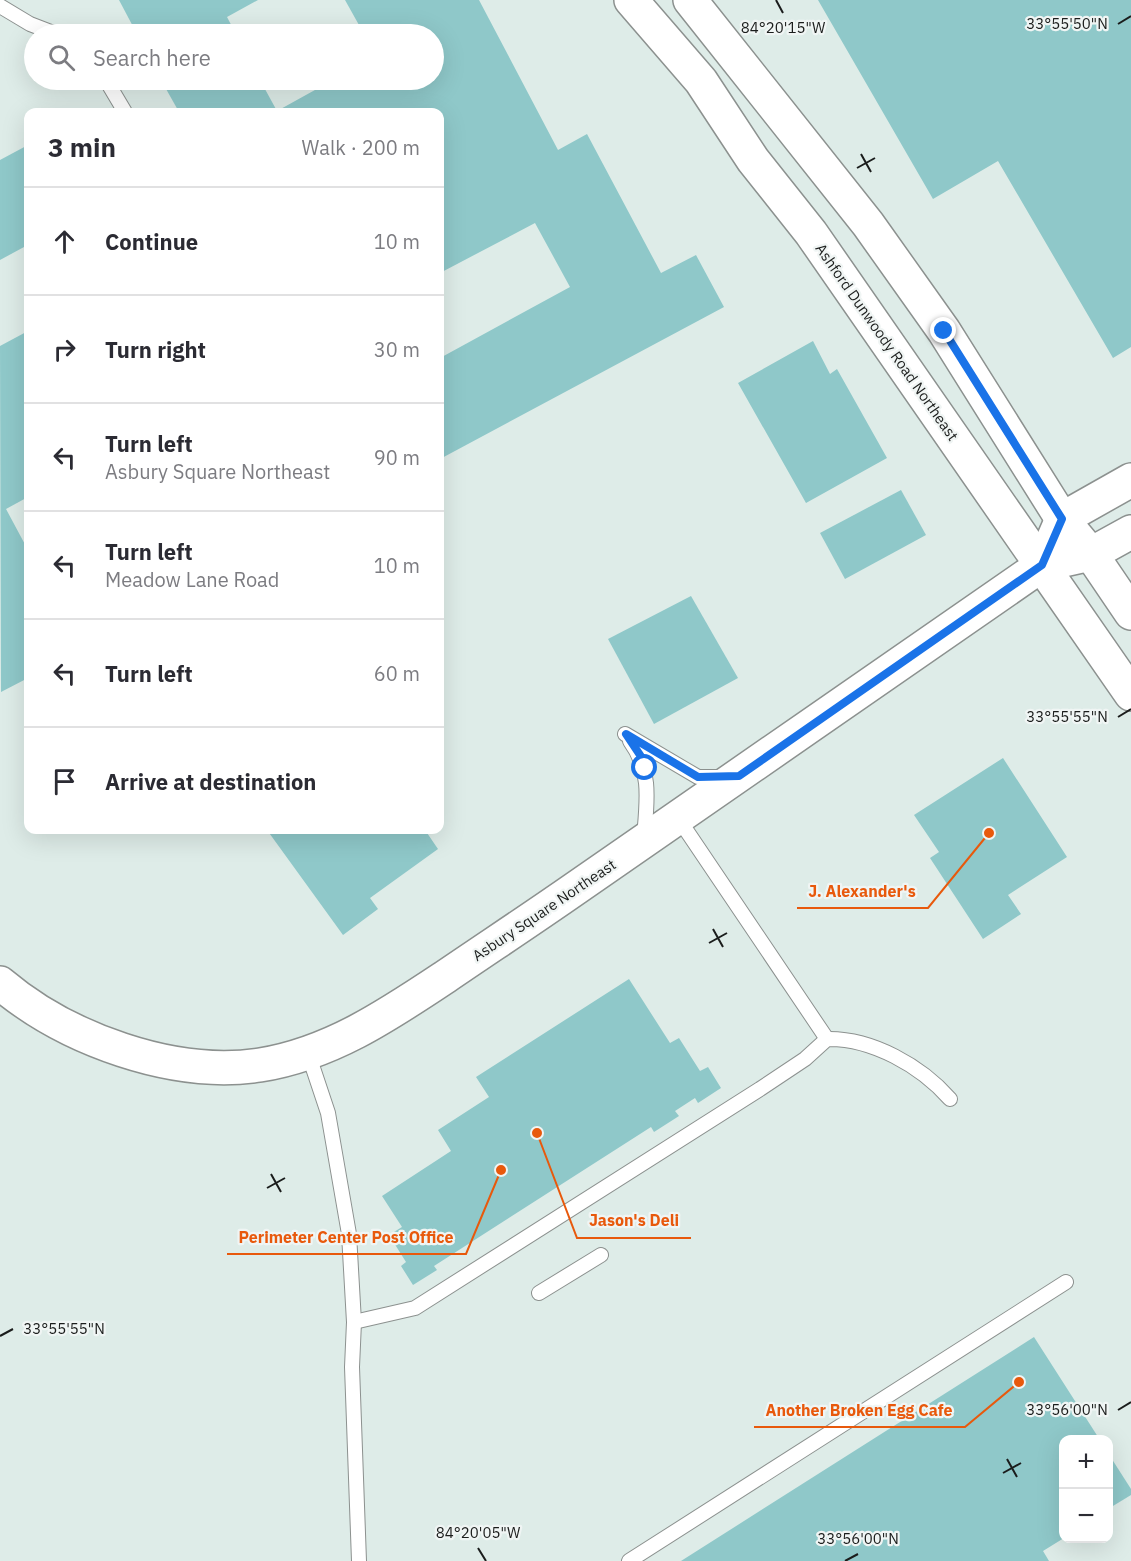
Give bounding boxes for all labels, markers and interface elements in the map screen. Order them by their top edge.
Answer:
text: 33°55'50"N [1026,14,1108,33]
text: 84°20'15"W [741,18,826,37]
search box [24,24,444,90]
icon: search [45,41,78,74]
text: Search here [93,43,211,72]
text: 3 min [48,130,116,164]
text: Walk · 200 m [302,134,420,161]
icon: ahead [48,225,81,258]
text: Continue [105,227,198,256]
text: 10 m [374,228,420,255]
street label: Ashford Dunwoody Road Northeast [811,240,963,444]
route end [930,317,956,343]
icon: right [48,333,81,366]
text: Turn right [105,335,206,364]
text: 30 m [374,336,420,363]
text: Turn left [105,429,193,458]
icon: left [48,441,81,474]
text: 90 m [374,444,420,471]
text: Asbury Square Northeast [105,458,330,485]
text: Turn left [105,537,193,566]
icon: left [48,549,81,582]
text: 10 m [374,552,420,579]
text: Meadow Lane Road [105,566,279,593]
icon: left [48,657,81,690]
text: Turn left [105,659,193,688]
text: 60 m [374,660,420,687]
text: 33°55'55"N [1026,707,1108,726]
route start [631,754,657,780]
icon: arrive [48,765,81,798]
text: Arrive at destination [105,767,316,796]
street label: Asbury Square Northeast [469,855,619,965]
callout: J. Alexander's [797,874,928,908]
text: J. Alexander's [808,881,916,901]
callout: Jason's Deli [577,1204,691,1238]
text: Jason's Deli [589,1210,679,1230]
callout: Perimeter Center Post Office [227,1220,466,1254]
text: Perimeter Center Post Office [239,1227,453,1247]
text: 33°55'55"N [23,1319,105,1338]
callout: Another Broken Egg Cafe [754,1393,965,1427]
text: Another Broken Egg Cafe [766,1400,952,1420]
text: 33°56'00"N [1026,1400,1108,1419]
map controls [1059,1435,1113,1543]
button: + [1059,1435,1113,1489]
button: − [1059,1489,1113,1543]
text: 84°20'05"W [436,1523,521,1542]
text: 33°56'00"N [817,1529,899,1548]

